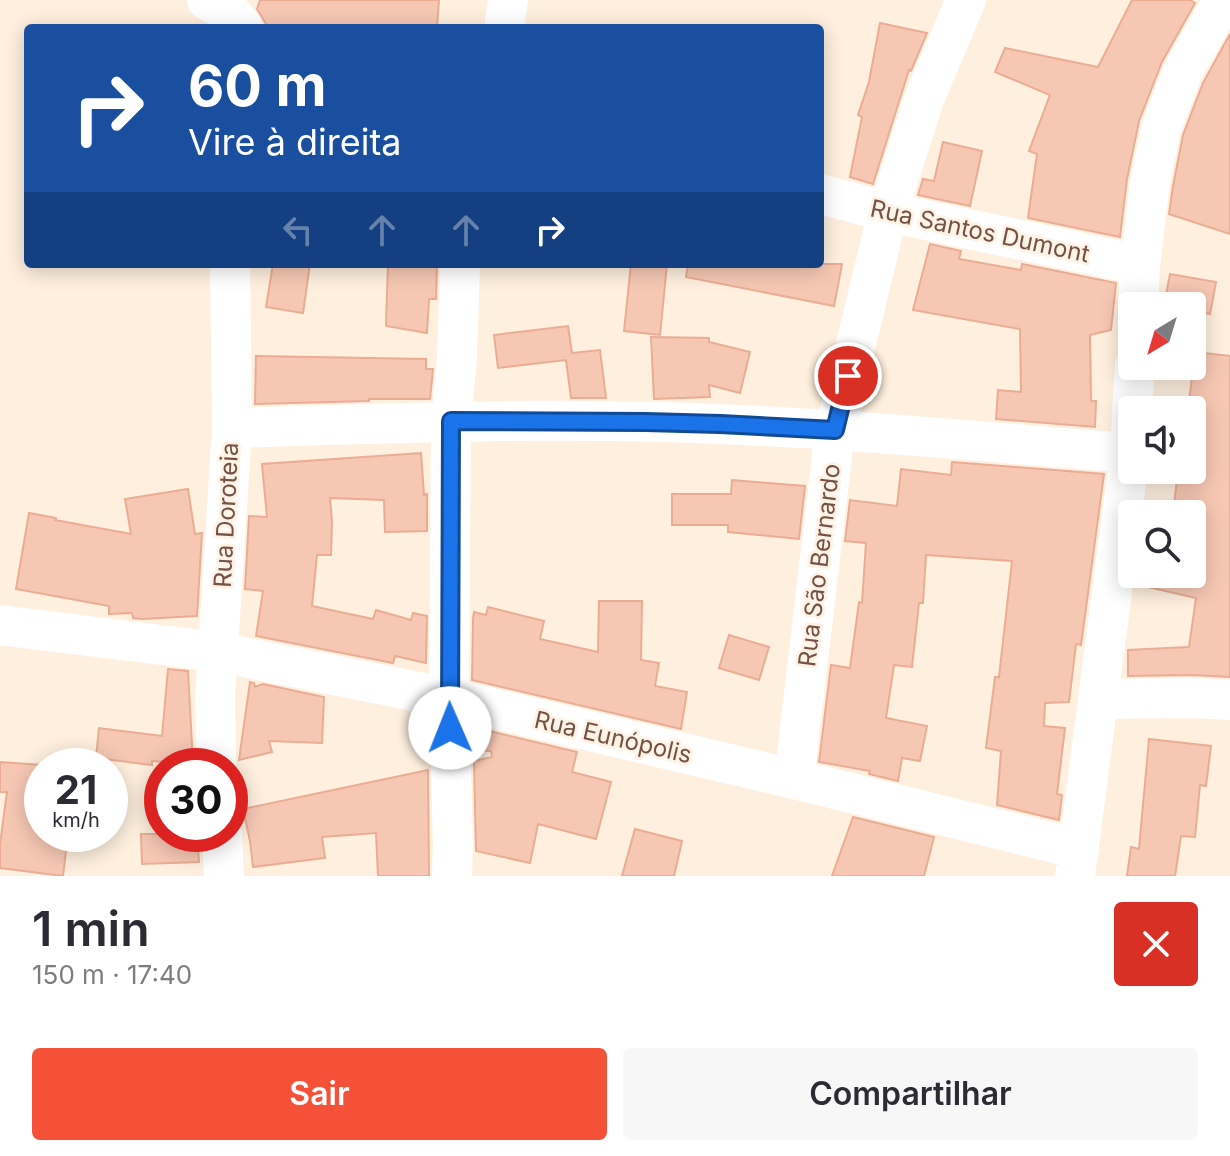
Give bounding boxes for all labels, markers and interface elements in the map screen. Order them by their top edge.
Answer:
text: 60 m [188,52,327,120]
icon: right [56,56,160,160]
text: Vire à direita [188,120,402,164]
street label: Rua Santos Dumont [868,194,1092,268]
icon: left [276,208,320,252]
icon: ahead [360,208,404,252]
icon: ahead [444,208,488,252]
icon: right [528,208,572,252]
north arrow [1118,292,1206,380]
map controls [1118,292,1206,588]
pin [814,342,882,410]
icon: arrive [826,354,870,398]
button: sound [1118,396,1206,484]
street label: Rua Doroteia [208,442,244,588]
street label: Rua São Bernardo [792,462,846,668]
button: search [1118,500,1206,588]
position arrow [408,686,492,770]
street label: Rua Eunópolis [532,705,694,769]
speed limit sign: 30 [144,748,248,852]
text: 21 [55,765,97,814]
text: km/h [52,808,100,832]
text: 1 min [32,899,150,958]
button: close [1114,902,1198,986]
text: 150 m · 17:40 [32,959,192,990]
button: Sair [32,1048,607,1140]
button: Compartilhar [623,1048,1198,1140]

